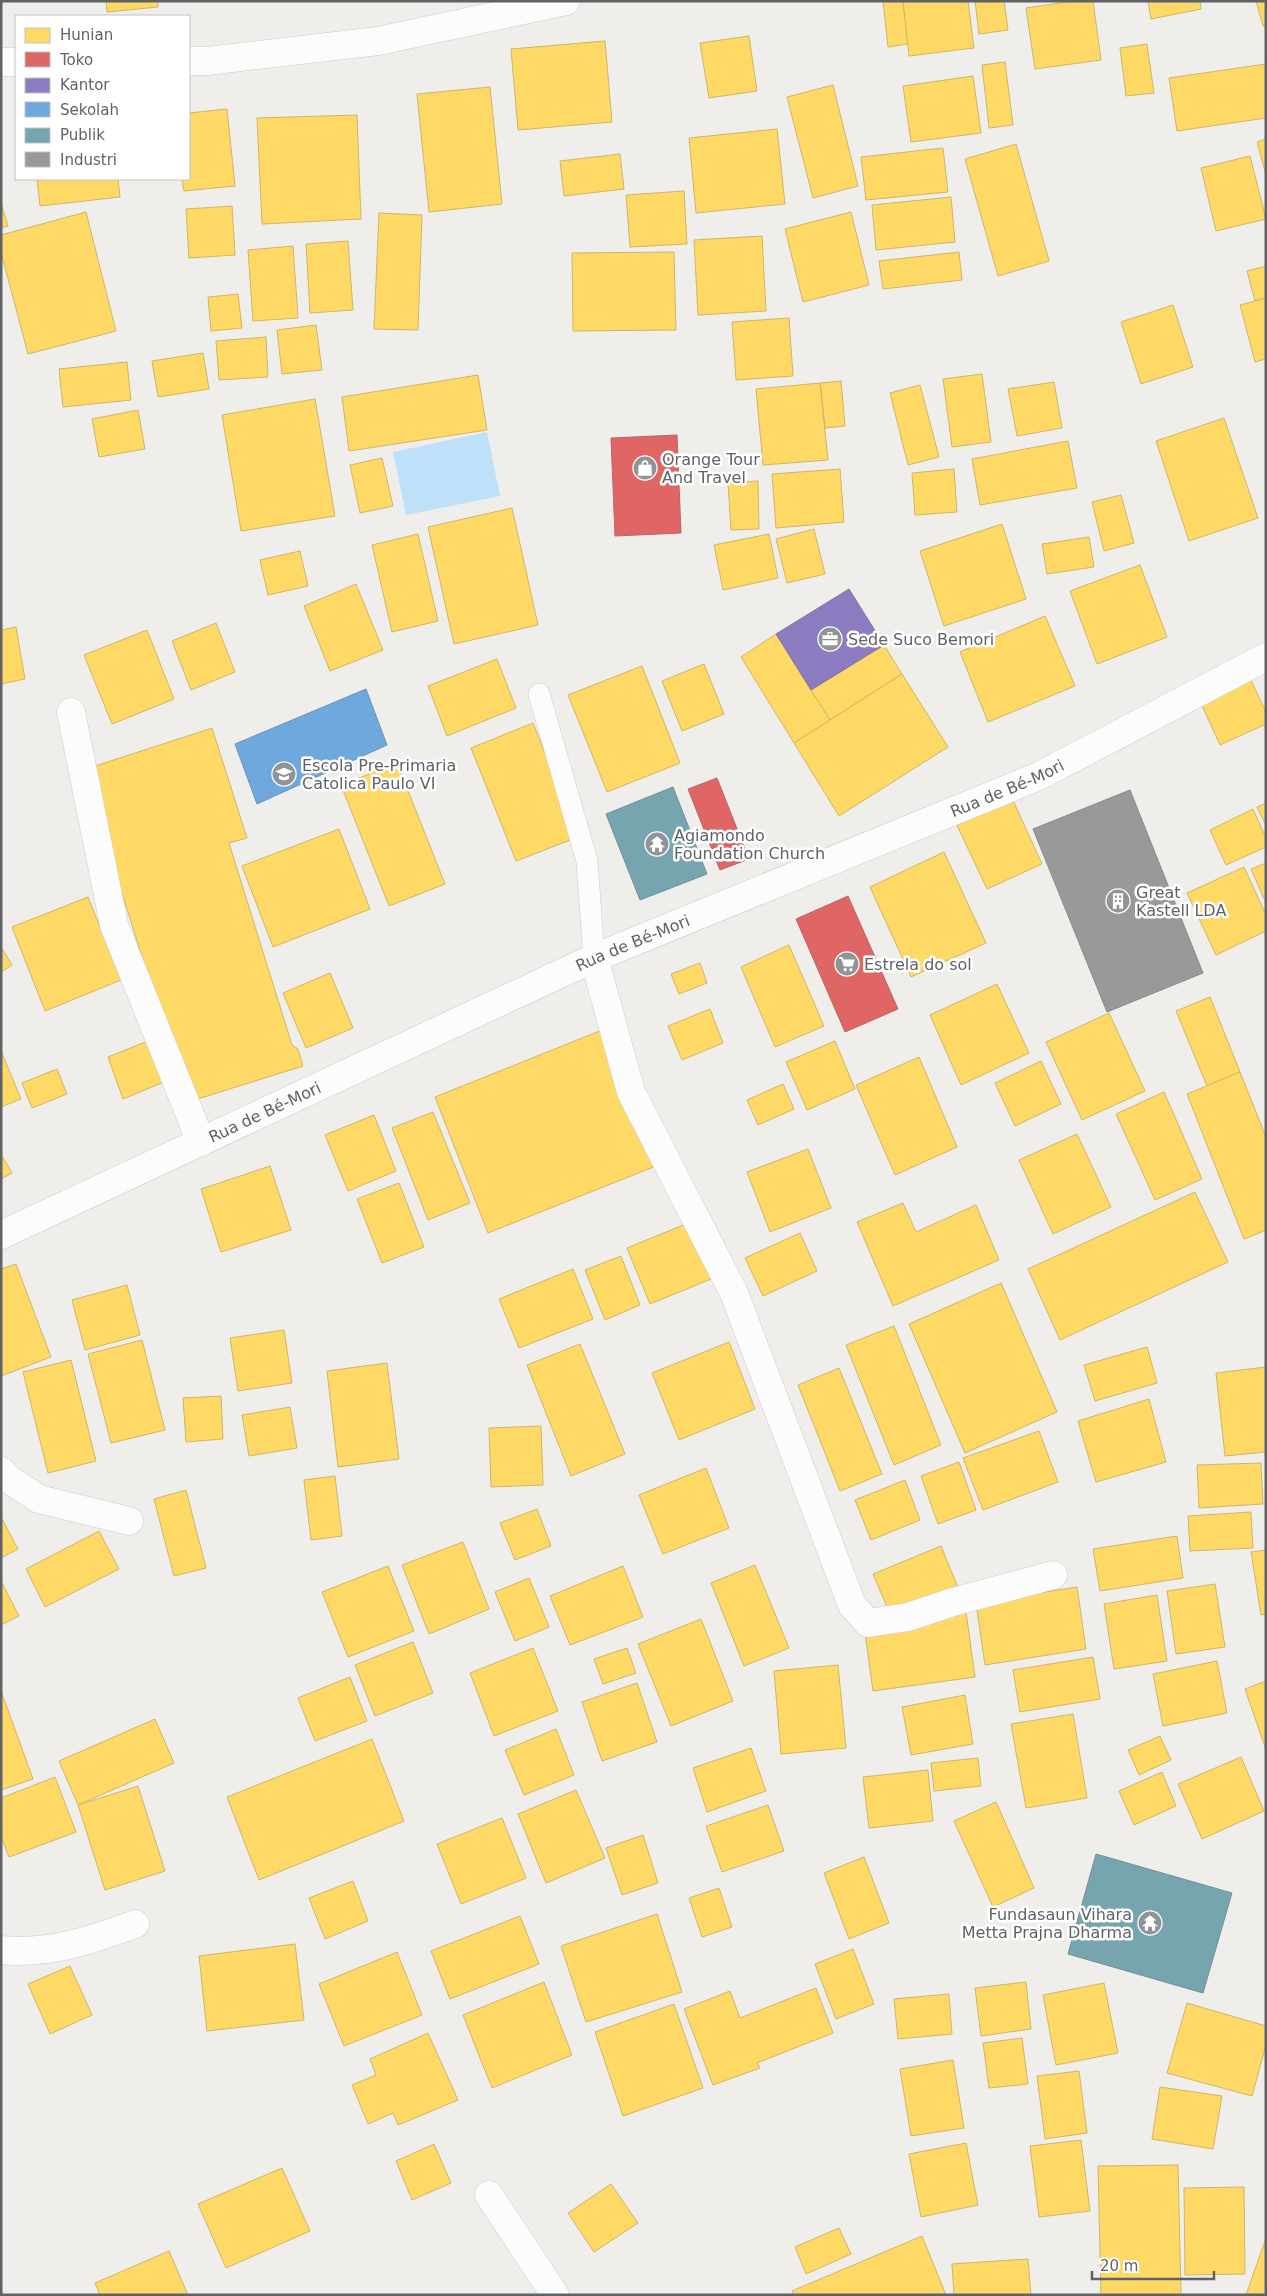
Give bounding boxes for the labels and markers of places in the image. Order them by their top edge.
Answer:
place label: Orange Tour And Travel [662,450,760,487]
shop icon: Orange Tour And Travel [632,455,658,481]
office icon: Sede Suco Bemori [817,626,843,652]
place label: Sede Suco Bemori [848,630,994,649]
place label: Escola Pre-Primaria Catolica Paulo VI [302,756,456,793]
school or university icon: Escola Pre-Primaria Catolica Paulo VI [271,761,297,787]
place label: Agiamondo Foundation Church [674,826,825,863]
temple icon: Agiamondo Foundation Church [644,831,670,857]
place label: Great Kastell LDA [1136,883,1226,920]
building icon: Great Kastell LDA [1105,888,1131,914]
supermarket icon: Estrela do sol [834,951,860,977]
place label: Estrela do sol [864,955,972,974]
place label: Fundasaun Vihara Metta Prajna Dharma [962,1905,1132,1942]
temple icon: Fundasaun Vihara Metta Prajna Dharma [1137,1910,1163,1936]

